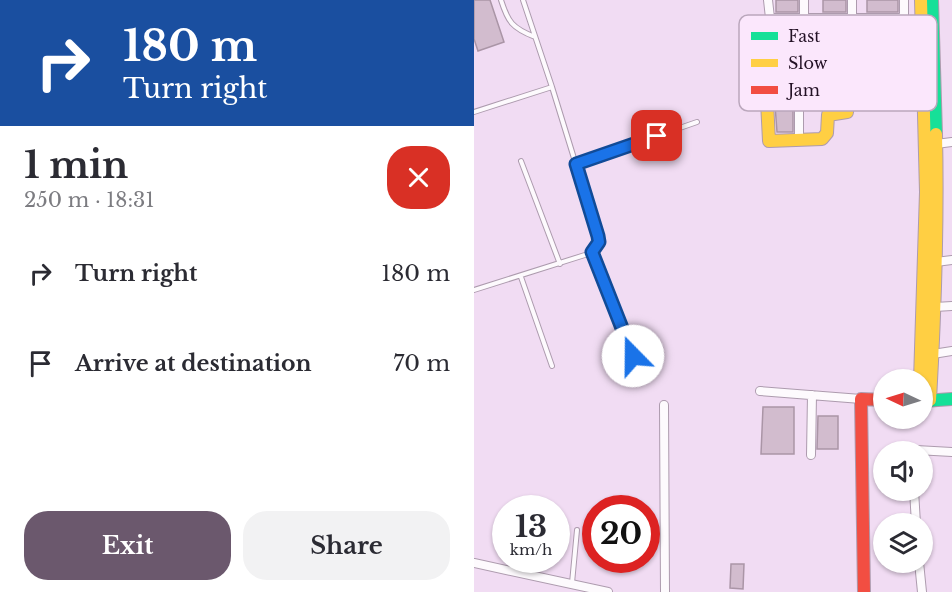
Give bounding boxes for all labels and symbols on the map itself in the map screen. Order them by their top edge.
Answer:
legend [739,15,937,111]
text: Fast [788,26,820,46]
text: Slow [788,53,828,73]
text: Jam [786,80,820,100]
pin [631,110,682,161]
position arrow [601,324,665,388]
north arrow [873,369,933,429]
speed limit sign: 20 [582,495,660,573]

